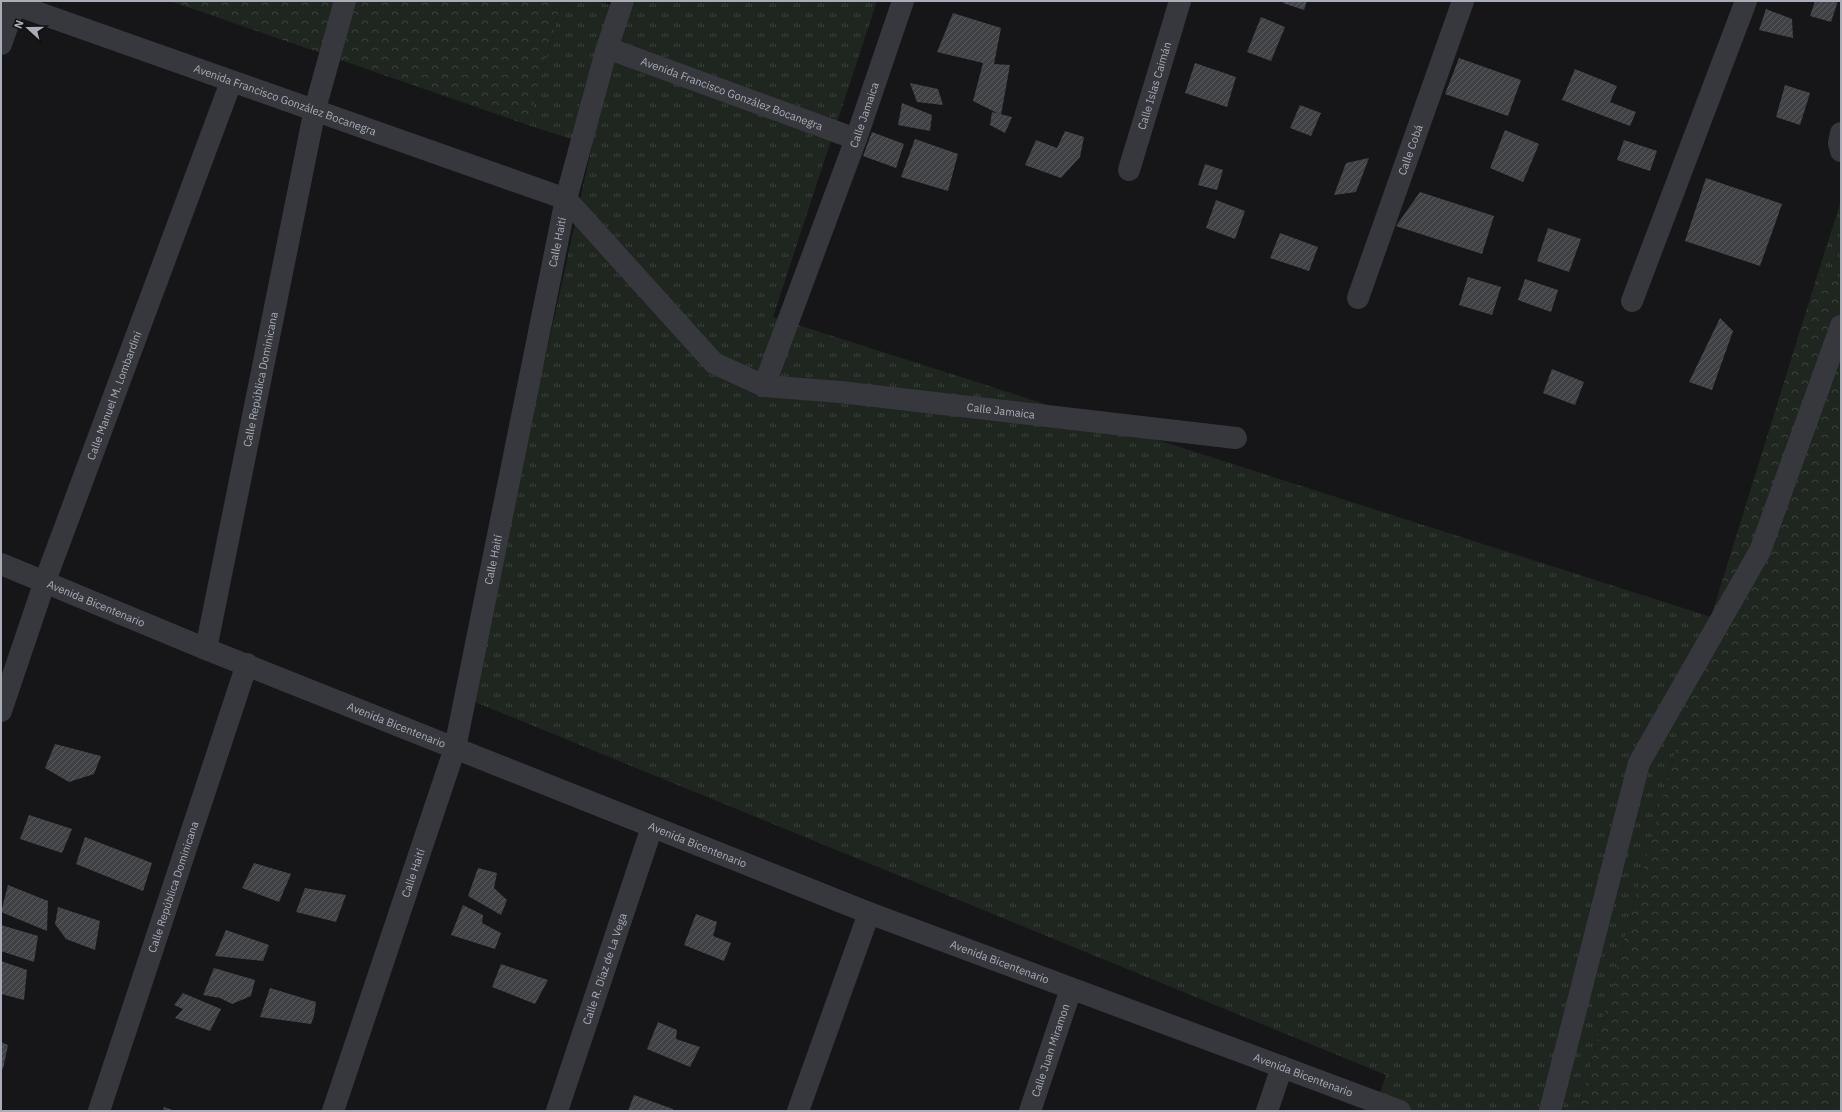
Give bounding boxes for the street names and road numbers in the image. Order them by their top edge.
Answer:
street label: Calle Islas Caimán [1135,40,1174,131]
street label: Avenida Francisco González Bocanegra [639,54,825,133]
street label: Avenida Francisco González Bocanegra [192,61,378,139]
street label: Calle Jamaica [846,80,882,150]
street label: Calle Cobá [1395,123,1426,177]
street label: Calle Haití [545,216,569,268]
street label: Calle República Dominicana [240,311,281,448]
street label: Calle Manuel M. Lombardini [84,329,144,462]
street label: Calle Jamaica [966,400,1036,422]
street label: Calle Haití [481,533,505,586]
street label: Avenida Bicentenario [45,577,147,630]
street label: Avenida Bicentenario [345,699,448,751]
street label: Calle República Dominicana [145,819,201,954]
street label: Avenida Bicentenario [646,819,749,871]
street label: Calle Haití [398,847,428,899]
street label: Calle R. Díaz de La Vega [579,911,630,1026]
street label: Avenida Bicentenario [948,937,1051,987]
street label: Calle Juan Miramon [1028,1002,1073,1099]
street label: Avenida Bicentenario [1252,1050,1355,1100]

